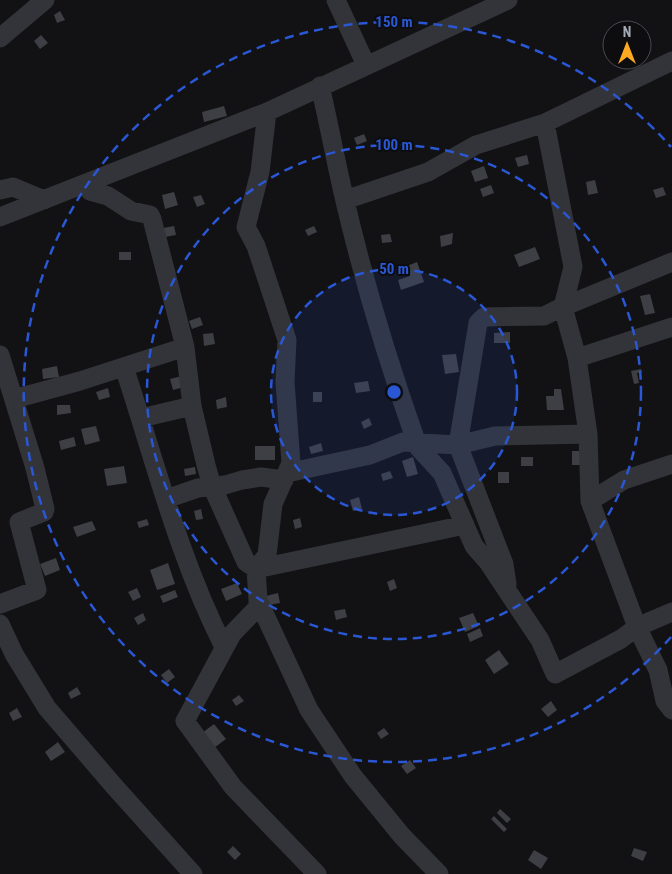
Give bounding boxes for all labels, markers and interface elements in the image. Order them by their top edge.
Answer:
text: 150 m [375,13,413,31]
north arrow [602,20,652,70]
text: N [623,24,631,40]
text: 100 m [375,136,413,154]
text: 50 m [379,260,409,278]
centre of rings [385,383,403,401]

